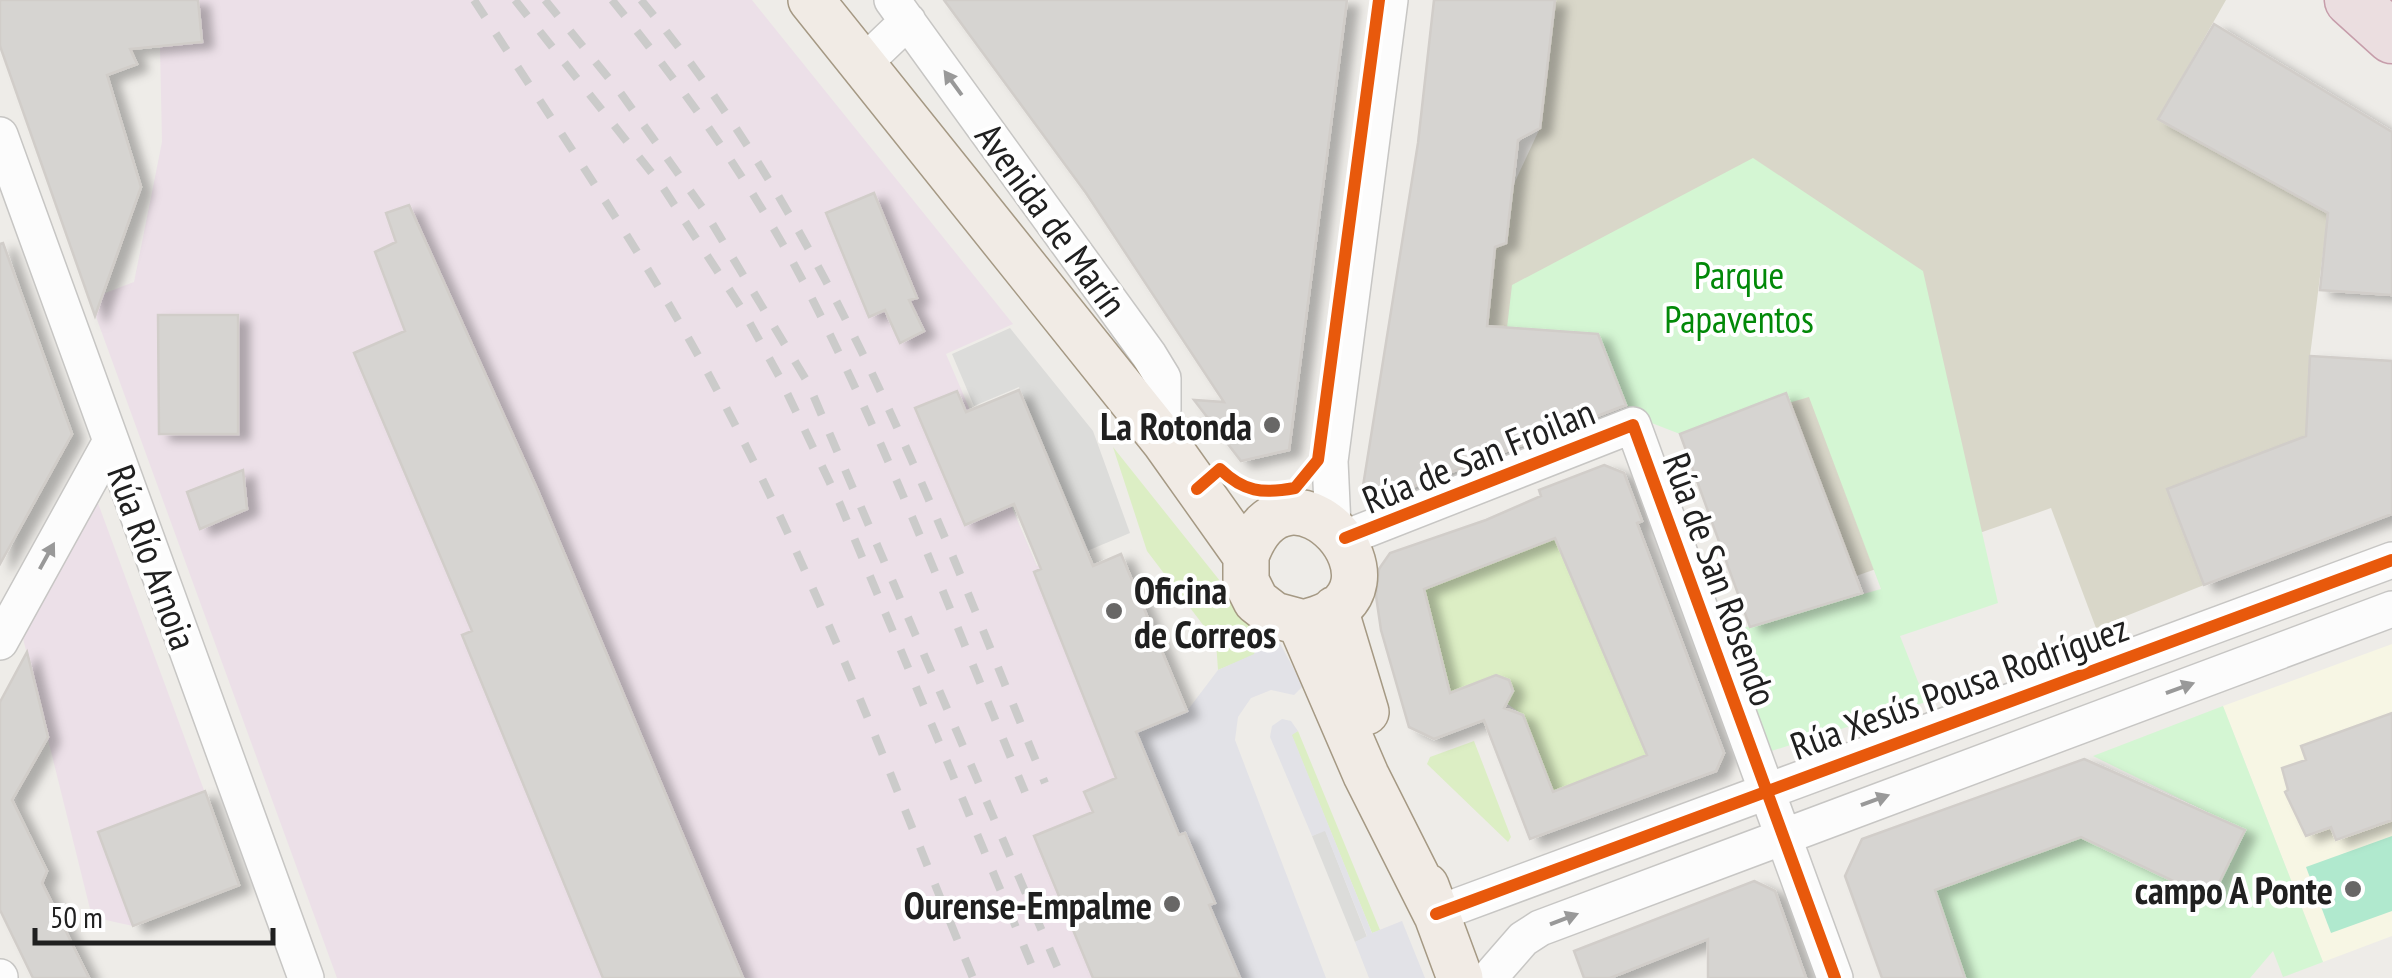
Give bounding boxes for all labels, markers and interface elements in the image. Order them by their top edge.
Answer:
one-way arrow [944,70,963,96]
street label: Avenida de Marín [966,113,1138,325]
park label: Parque Papaventos [1664,250,1814,343]
street label: Rúa de San Froilan [1355,386,1601,524]
place label: La Rotonda [1100,401,1252,450]
marker: La Rotonda [1261,414,1283,436]
street label: Rúa de San Rosendo [1653,446,1789,712]
street label: Rúa Río Arnoia [97,458,209,656]
one-way arrow [39,542,56,571]
place label: Oficina de Correos [1134,565,1276,658]
marker: Oficina de Correos [1103,600,1125,622]
street label: Rúa Xesús Pousa Rodríguez [1783,602,2135,770]
one-way arrow [2165,679,2195,695]
one-way arrow [1860,792,1890,807]
place label: campo A Ponte [2135,865,2333,914]
marker: campo A Ponte [2342,878,2364,900]
place label: Ourense-Empalme [904,880,1152,929]
scale bar [35,883,272,945]
marker: Ourense-Empalme [1161,893,1183,915]
text: 50 m [50,897,103,936]
one-way arrow [1549,910,1579,926]

